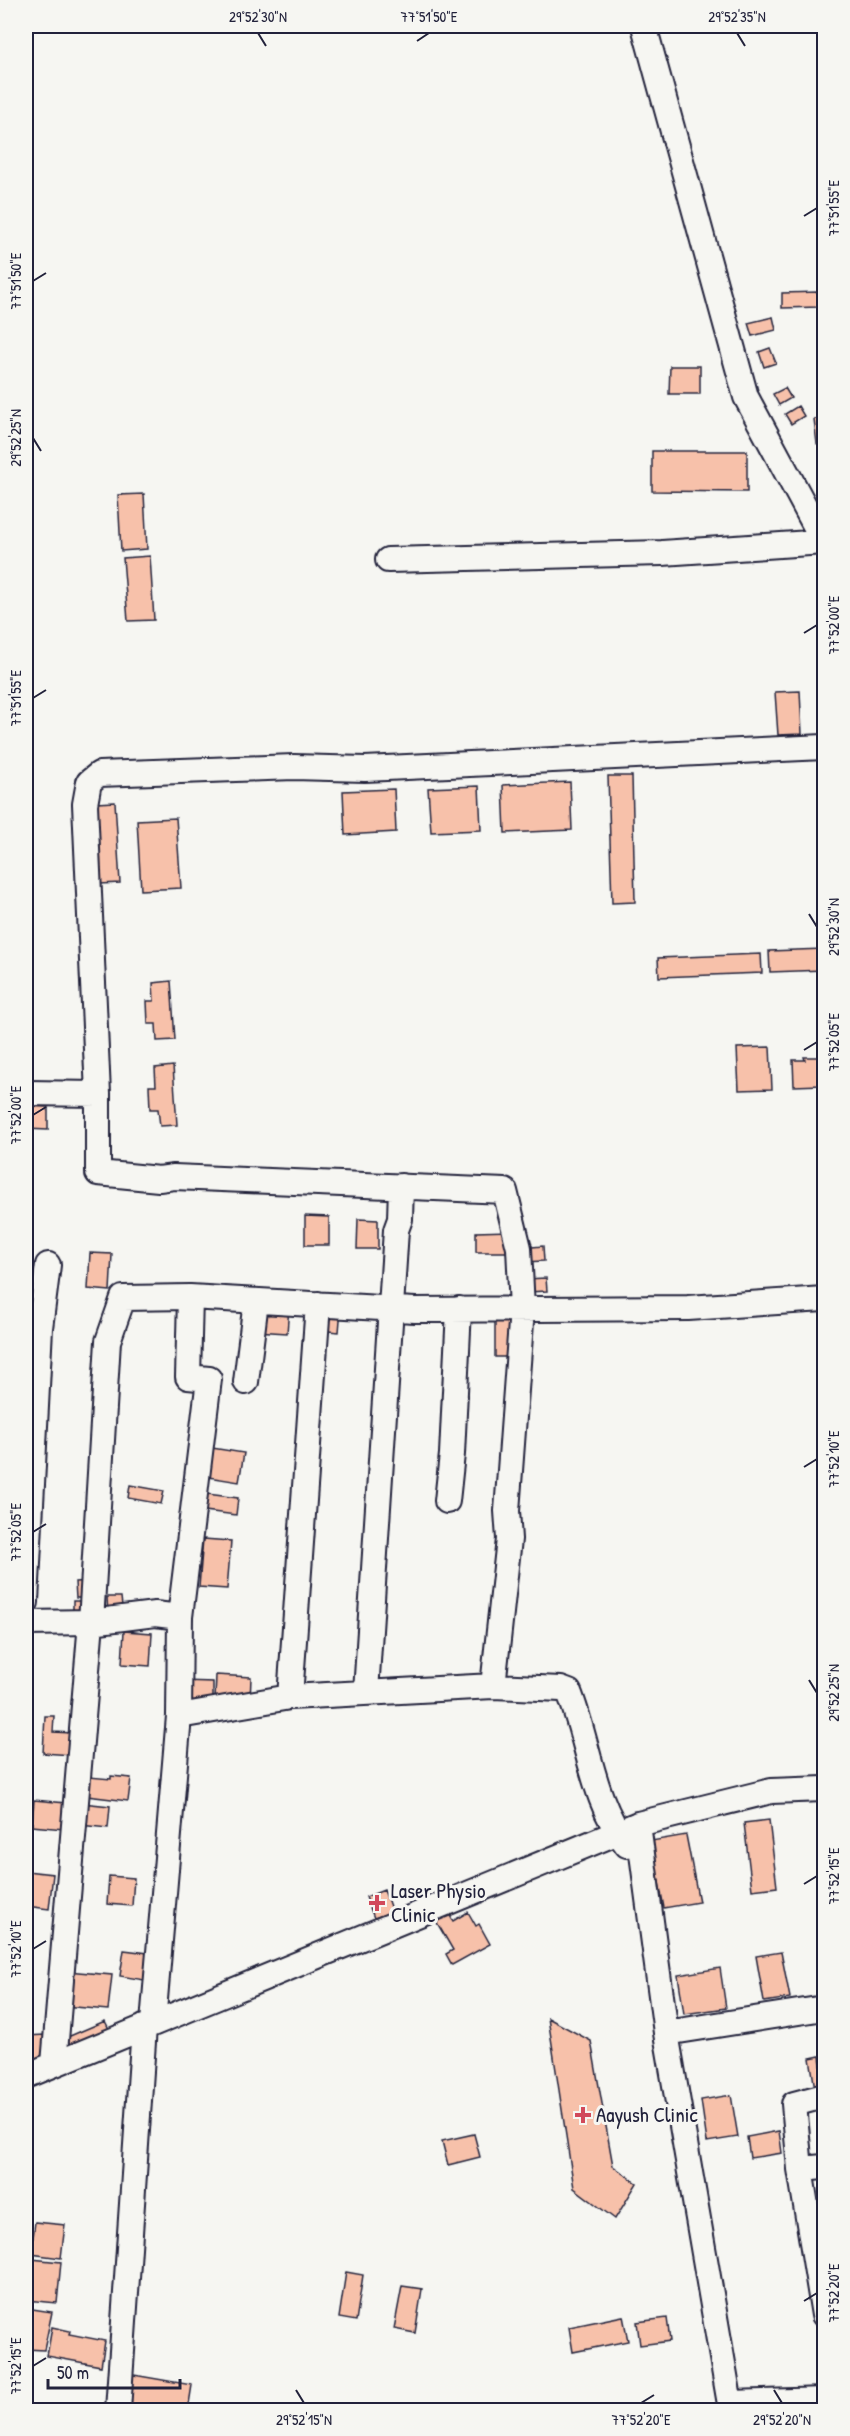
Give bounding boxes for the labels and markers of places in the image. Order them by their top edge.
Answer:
place label: Laser Physio Clinic [391,1876,485,1929]
marker: Laser Physio Clinic [368,1894,386,1912]
place label: Aayush Clinic [596,2100,698,2129]
marker: Aayush Clinic [574,2106,592,2124]

